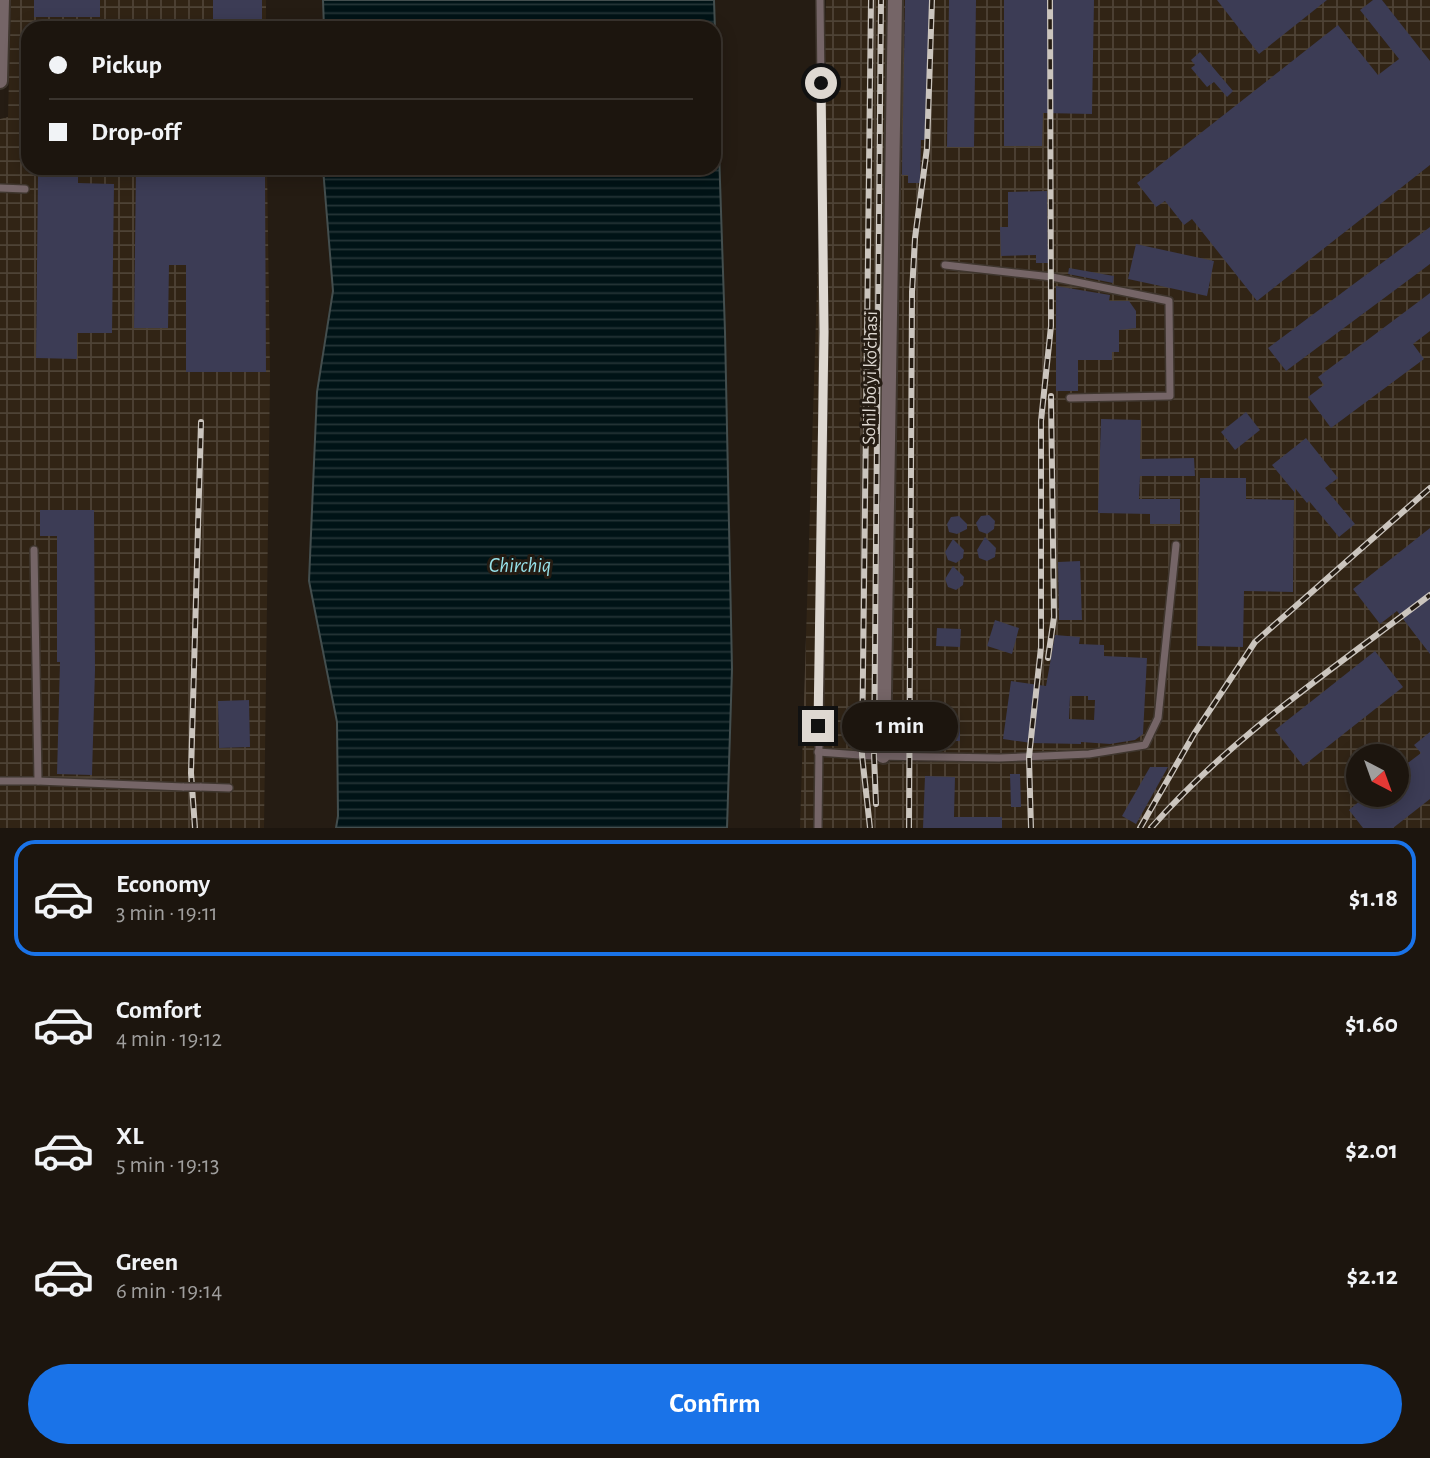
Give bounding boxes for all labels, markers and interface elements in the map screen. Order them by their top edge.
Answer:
text: Pickup [91,52,162,78]
route start [805,67,837,99]
text: Drop-off [91,119,180,145]
street label: Sohil bo'yi ko'chasi [860,311,881,445]
water label: Chirchiq [489,555,551,576]
callout: 1 min [842,702,958,750]
route end [802,710,834,742]
text: 1 min [876,715,924,738]
north arrow [1346,744,1409,807]
map controls [1346,744,1409,807]
icon: car [32,867,95,930]
text: Economy [116,871,210,897]
text: $1.18 [1349,885,1398,911]
text: 3 min · 19:11 [116,902,218,925]
icon: car [32,993,95,1056]
text: Comfort [116,997,201,1023]
text: $1.60 [1345,1011,1398,1037]
text: 4 min · 19:12 [116,1028,222,1051]
icon: car [32,1119,95,1182]
text: XL [116,1123,143,1149]
text: $2.01 [1345,1137,1398,1163]
text: 5 min · 19:13 [116,1154,219,1177]
icon: car [32,1245,95,1308]
text: Green [116,1249,178,1275]
text: $2.12 [1346,1263,1398,1289]
text: 6 min · 19:14 [116,1280,222,1303]
button: Confirm [28,1364,1402,1444]

